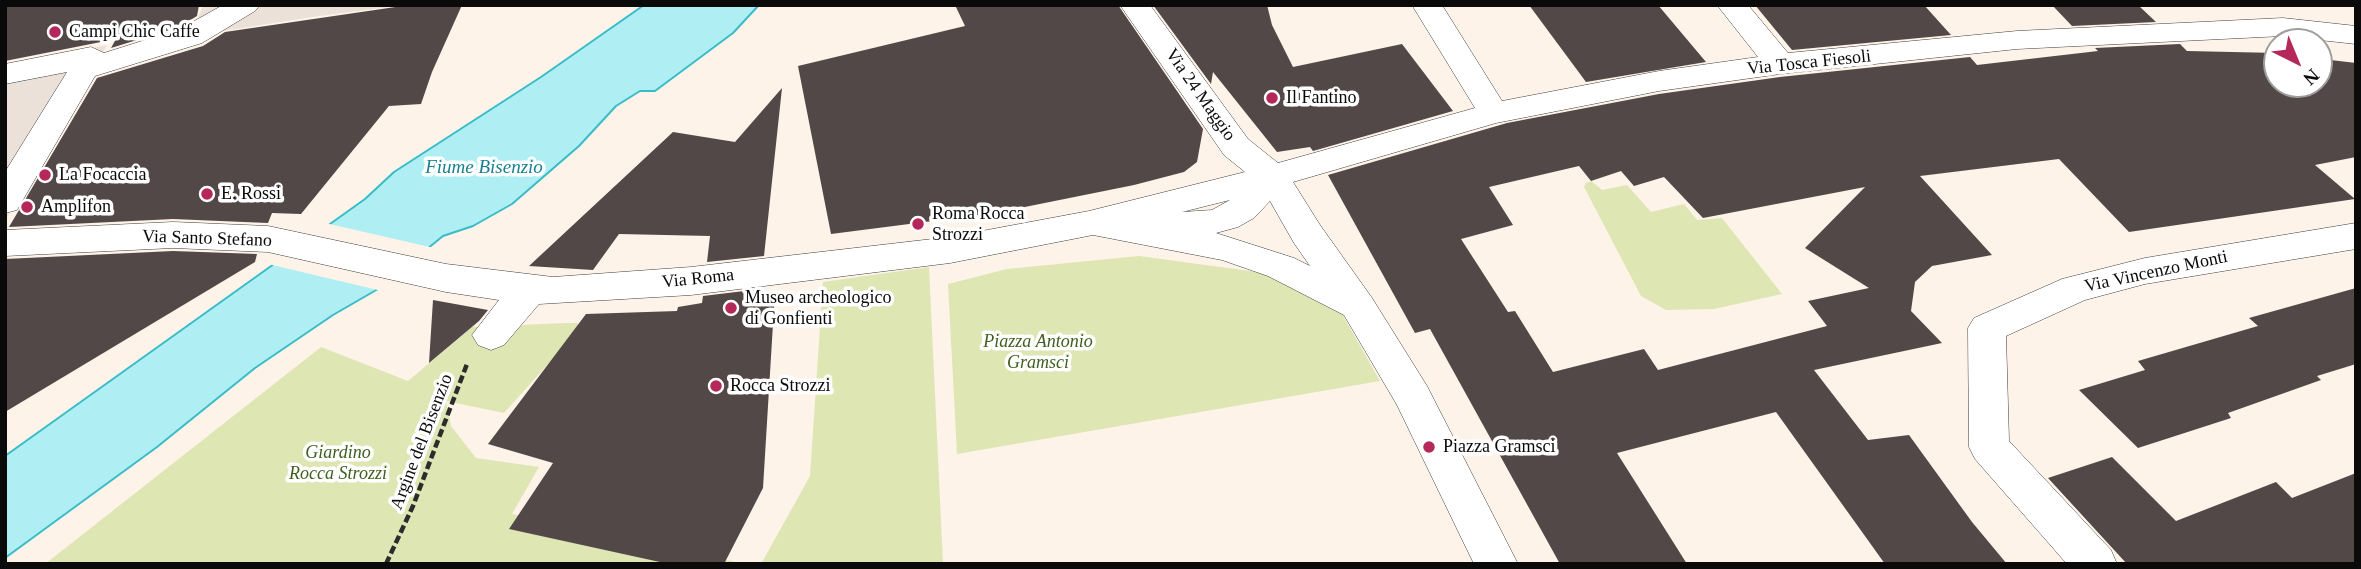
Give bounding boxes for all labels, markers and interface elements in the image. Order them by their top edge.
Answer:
place label: Campi Chic Caffe [69,21,200,43]
marker: Campi Chic Caffe [47,24,63,40]
north arrow [2263,28,2333,98]
street label: Via 24 Maggio [1160,45,1240,145]
street label: Via Tosca Fiesoli [1746,46,1872,80]
text: N [2299,65,2323,90]
place label: Il Fantino [1286,87,1356,109]
marker: Il Fantino [1264,90,1280,106]
water label: Fiume Bisenzio [425,157,543,179]
place label: La Focaccia [59,164,146,186]
marker: La Focaccia [37,167,53,183]
place label: E. Rossi [221,183,281,205]
marker: E. Rossi [199,186,215,202]
place label: Amplifon [41,196,111,218]
marker: Amplifon [19,199,35,215]
place label: Roma Rocca Strozzi [932,203,1024,246]
marker: Roma Rocca Strozzi [910,216,926,232]
street label: Via Santo Stefano [142,226,272,252]
street label: Via Vincenzo Monti [2082,246,2230,298]
street label: Via Roma [661,264,735,294]
place label: Museo archeologico di Gonfienti [745,287,891,330]
marker: Museo archeologico di Gonfienti [723,300,739,316]
park label: Piazza Antonio Gramsci [983,331,1093,374]
street label: Argine del Bisenzio [386,371,458,513]
place label: Rocca Strozzi [730,375,830,397]
marker: Rocca Strozzi [708,378,724,394]
place label: Piazza Gramsci [1443,436,1555,458]
marker: Piazza Gramsci [1421,439,1437,455]
park label: Giardino Rocca Strozzi [289,442,387,484]

